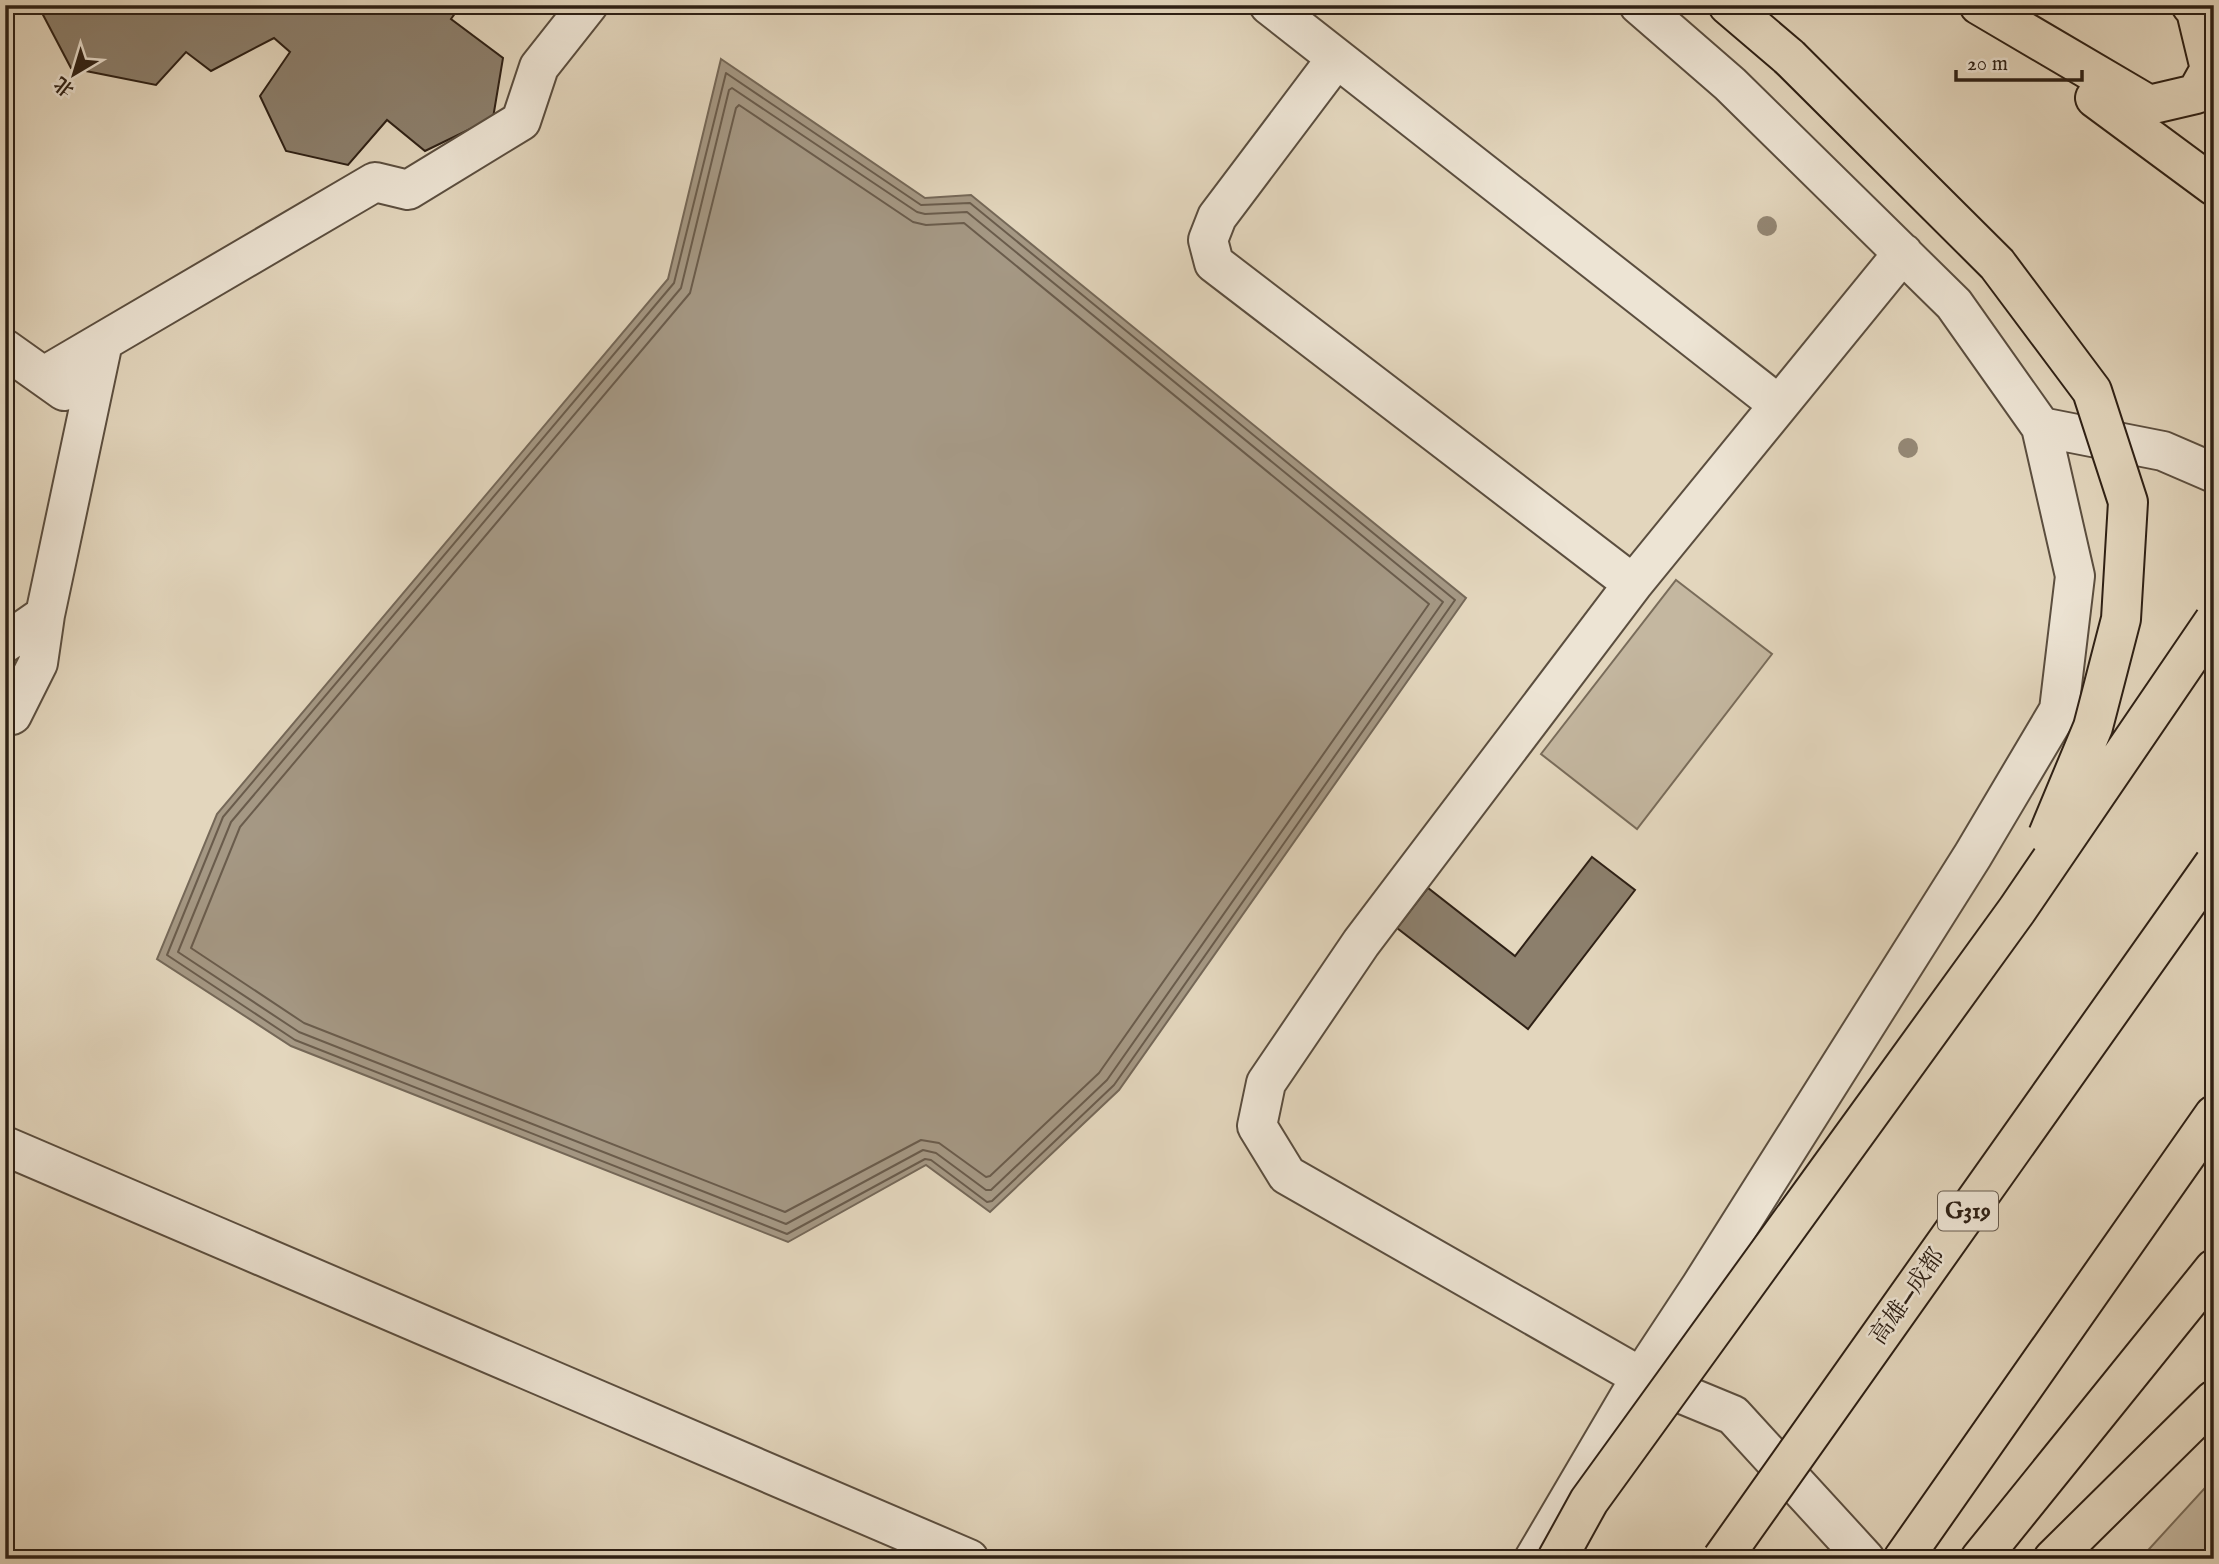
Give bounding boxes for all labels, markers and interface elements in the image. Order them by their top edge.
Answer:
north arrow [38,38,108,108]
scale bar [1956,38,2082,82]
text: 20 m [1967,51,2008,78]
text: 北 [50,71,80,101]
road number: G319 [1938,1192,1998,1230]
street label: 高雄—成都 [1863,1242,1953,1352]

